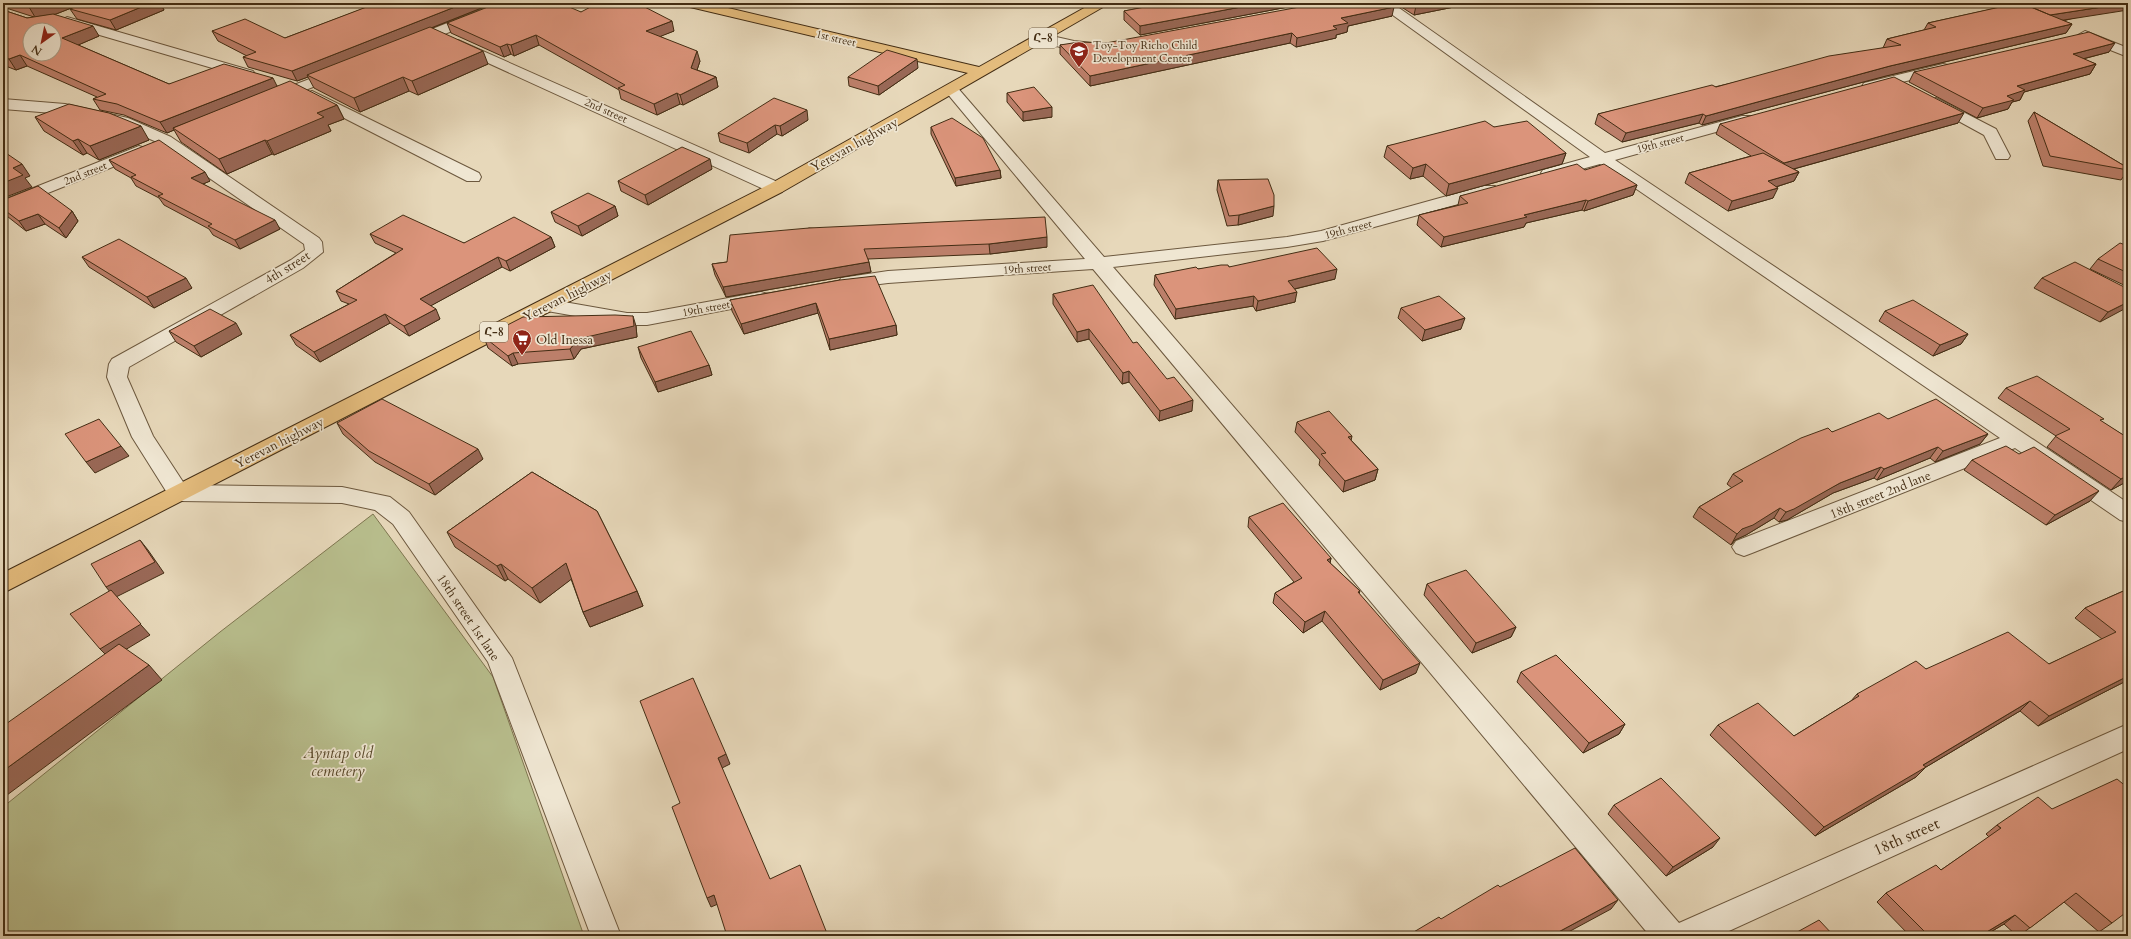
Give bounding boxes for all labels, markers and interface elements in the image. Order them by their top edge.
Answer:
north arrow [22,22,62,62]
street label: 1st street [815,27,858,50]
road number: Հ-8 [1029,28,1057,48]
place label: Toy-Toy Richo Child Development Center [1093,38,1198,66]
school or university icon: Toy-Toy Richo Child Development Center [1068,40,1090,68]
text: N [28,41,45,59]
street label: 2nd street [582,94,630,127]
street label: Yerevan highway [808,113,902,176]
street label: 19th street [1635,130,1686,157]
street label: 2nd street [61,158,109,189]
street label: 19th street [1323,216,1374,243]
street label: 4th street [261,247,314,289]
street label: 19th street [1002,259,1052,278]
street label: Yerevan highway [520,266,615,326]
street label: 19th street [681,296,732,320]
road number: Հ-8 [480,322,508,342]
supermarket icon: Old Inessa [511,328,533,356]
place label: Old Inessa [536,331,593,349]
street label: Yerevan highway [232,413,327,473]
street label: 18th street 2nd lane [1827,466,1934,523]
street label: 18th street 1st lane [432,570,504,665]
park label: Ayntap old cemetery [302,742,374,782]
street label: 18th street [1870,813,1943,861]

